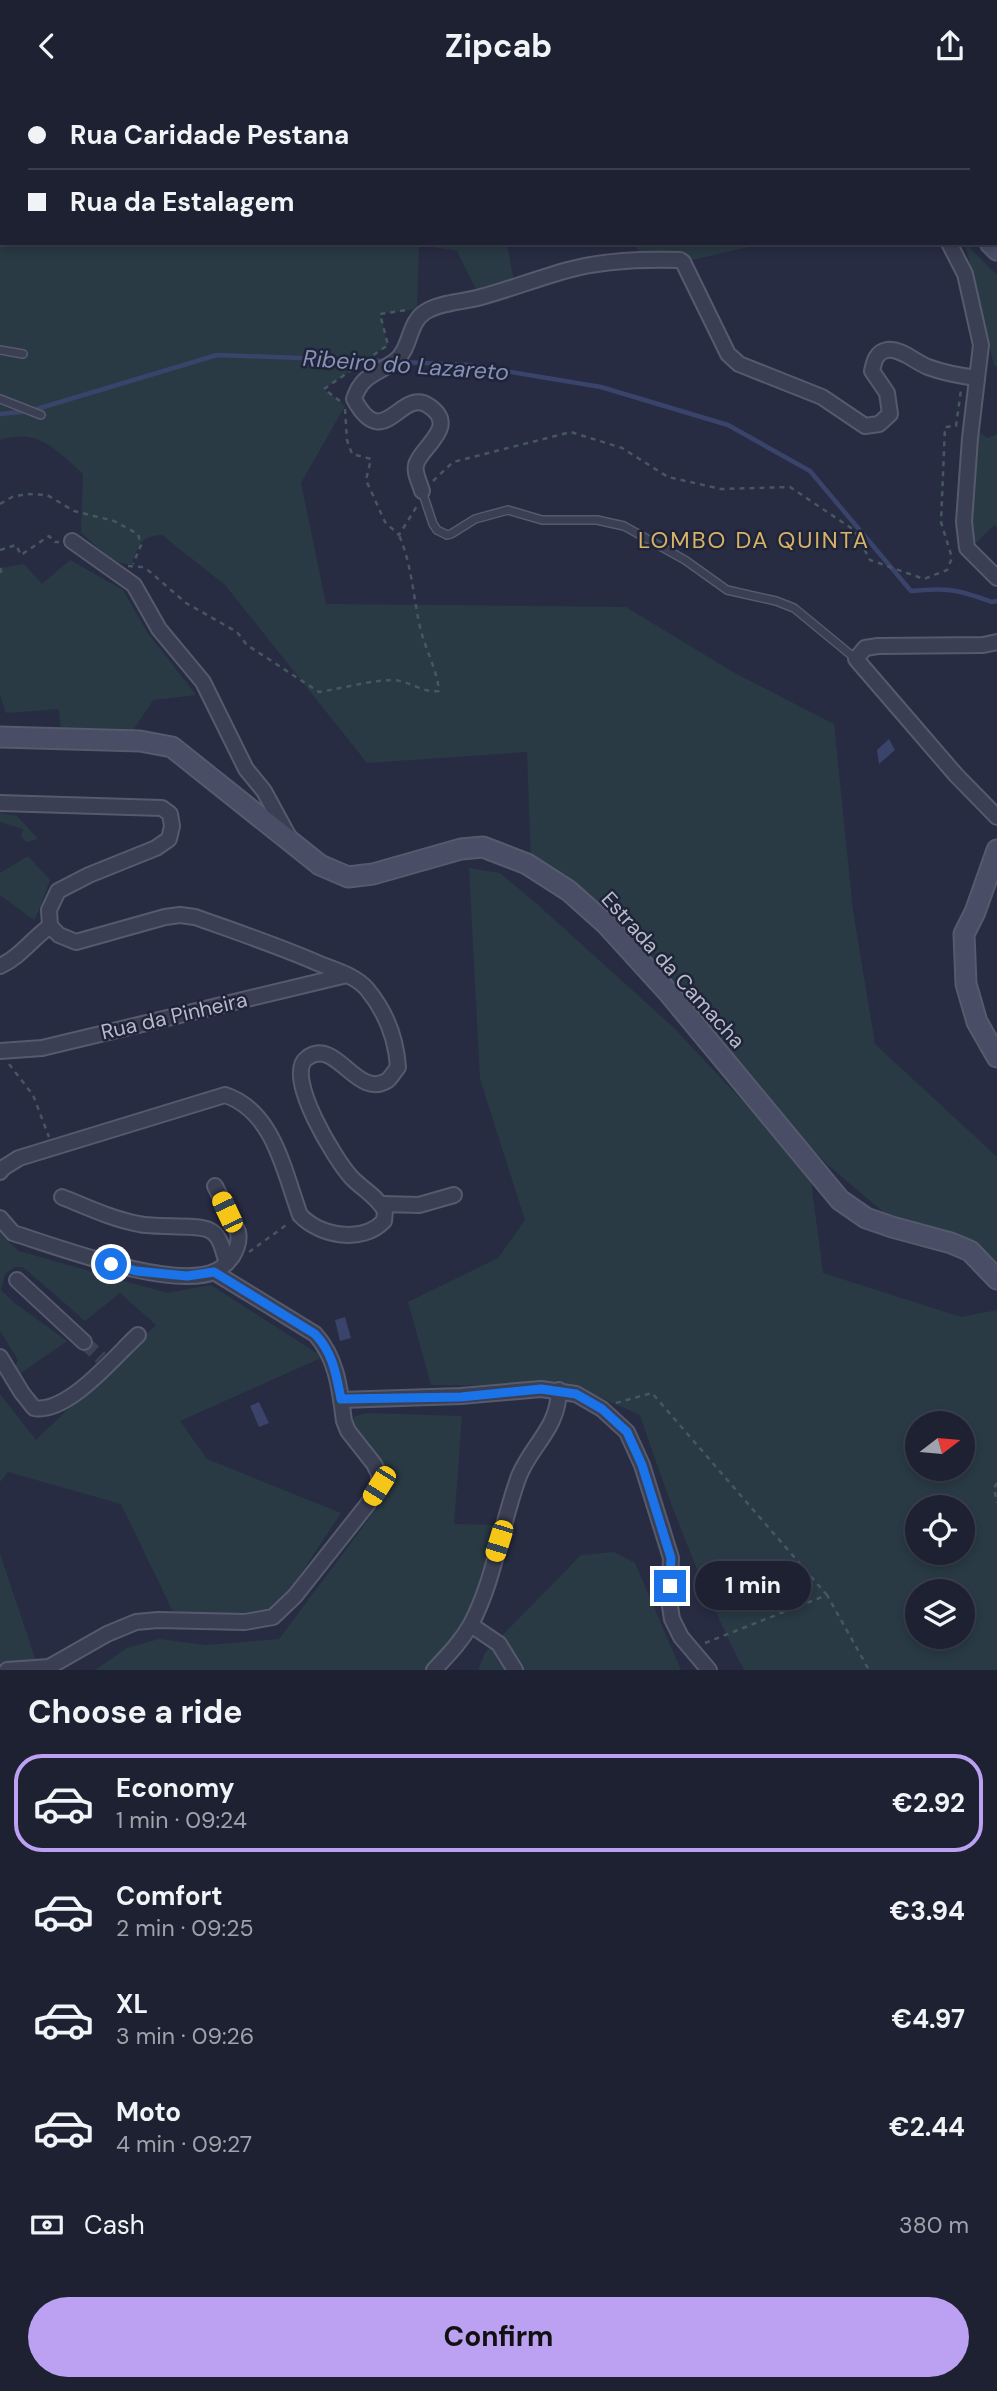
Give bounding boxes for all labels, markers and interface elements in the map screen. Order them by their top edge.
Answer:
text: Zipcab [445,25,552,67]
icon: back [28,27,66,65]
icon: share [931,27,969,65]
text: Rua Caridade Pestana [70,118,349,152]
text: Rua da Estalagem [70,185,295,219]
water label: Ribeiro do Lazareto [302,343,510,387]
district label: LOMBO DA QUINTA [638,525,870,555]
street label: Estrada da Camacha [595,886,751,1054]
street label: Rua da Pinheira [98,986,250,1046]
car [209,1189,246,1235]
route start [95,1248,127,1280]
north arrow [905,1411,975,1481]
map controls [905,1411,975,1649]
car [359,1463,400,1509]
button: locate [905,1495,975,1565]
car [483,1518,516,1564]
callout: 1 min [694,1561,810,1611]
route end [654,1570,686,1602]
text: 1 min [725,1570,781,1600]
button: layers [905,1579,975,1649]
text: Choose a ride [28,1691,243,1733]
text: Economy [116,1771,234,1805]
icon: car [32,1772,95,1835]
text: €2.92 [892,1786,965,1820]
text: 1 min · 09:24 [116,1805,247,1835]
text: Comfort [116,1879,222,1913]
icon: car [32,1880,95,1943]
text: €3.94 [890,1894,965,1928]
text: 2 min · 09:25 [116,1913,253,1943]
text: XL [116,1987,148,2021]
icon: car [32,1988,95,2051]
text: €4.97 [892,2002,965,2036]
text: 3 min · 09:26 [116,2021,254,2051]
text: Moto [116,2095,181,2129]
icon: car [32,2096,95,2159]
text: €2.44 [889,2110,965,2144]
text: 4 min · 09:27 [116,2129,252,2159]
icon: cash [28,2206,66,2244]
text: Cash [84,2208,145,2242]
text: 380 m [899,2210,969,2240]
button: Confirm [28,2297,969,2377]

